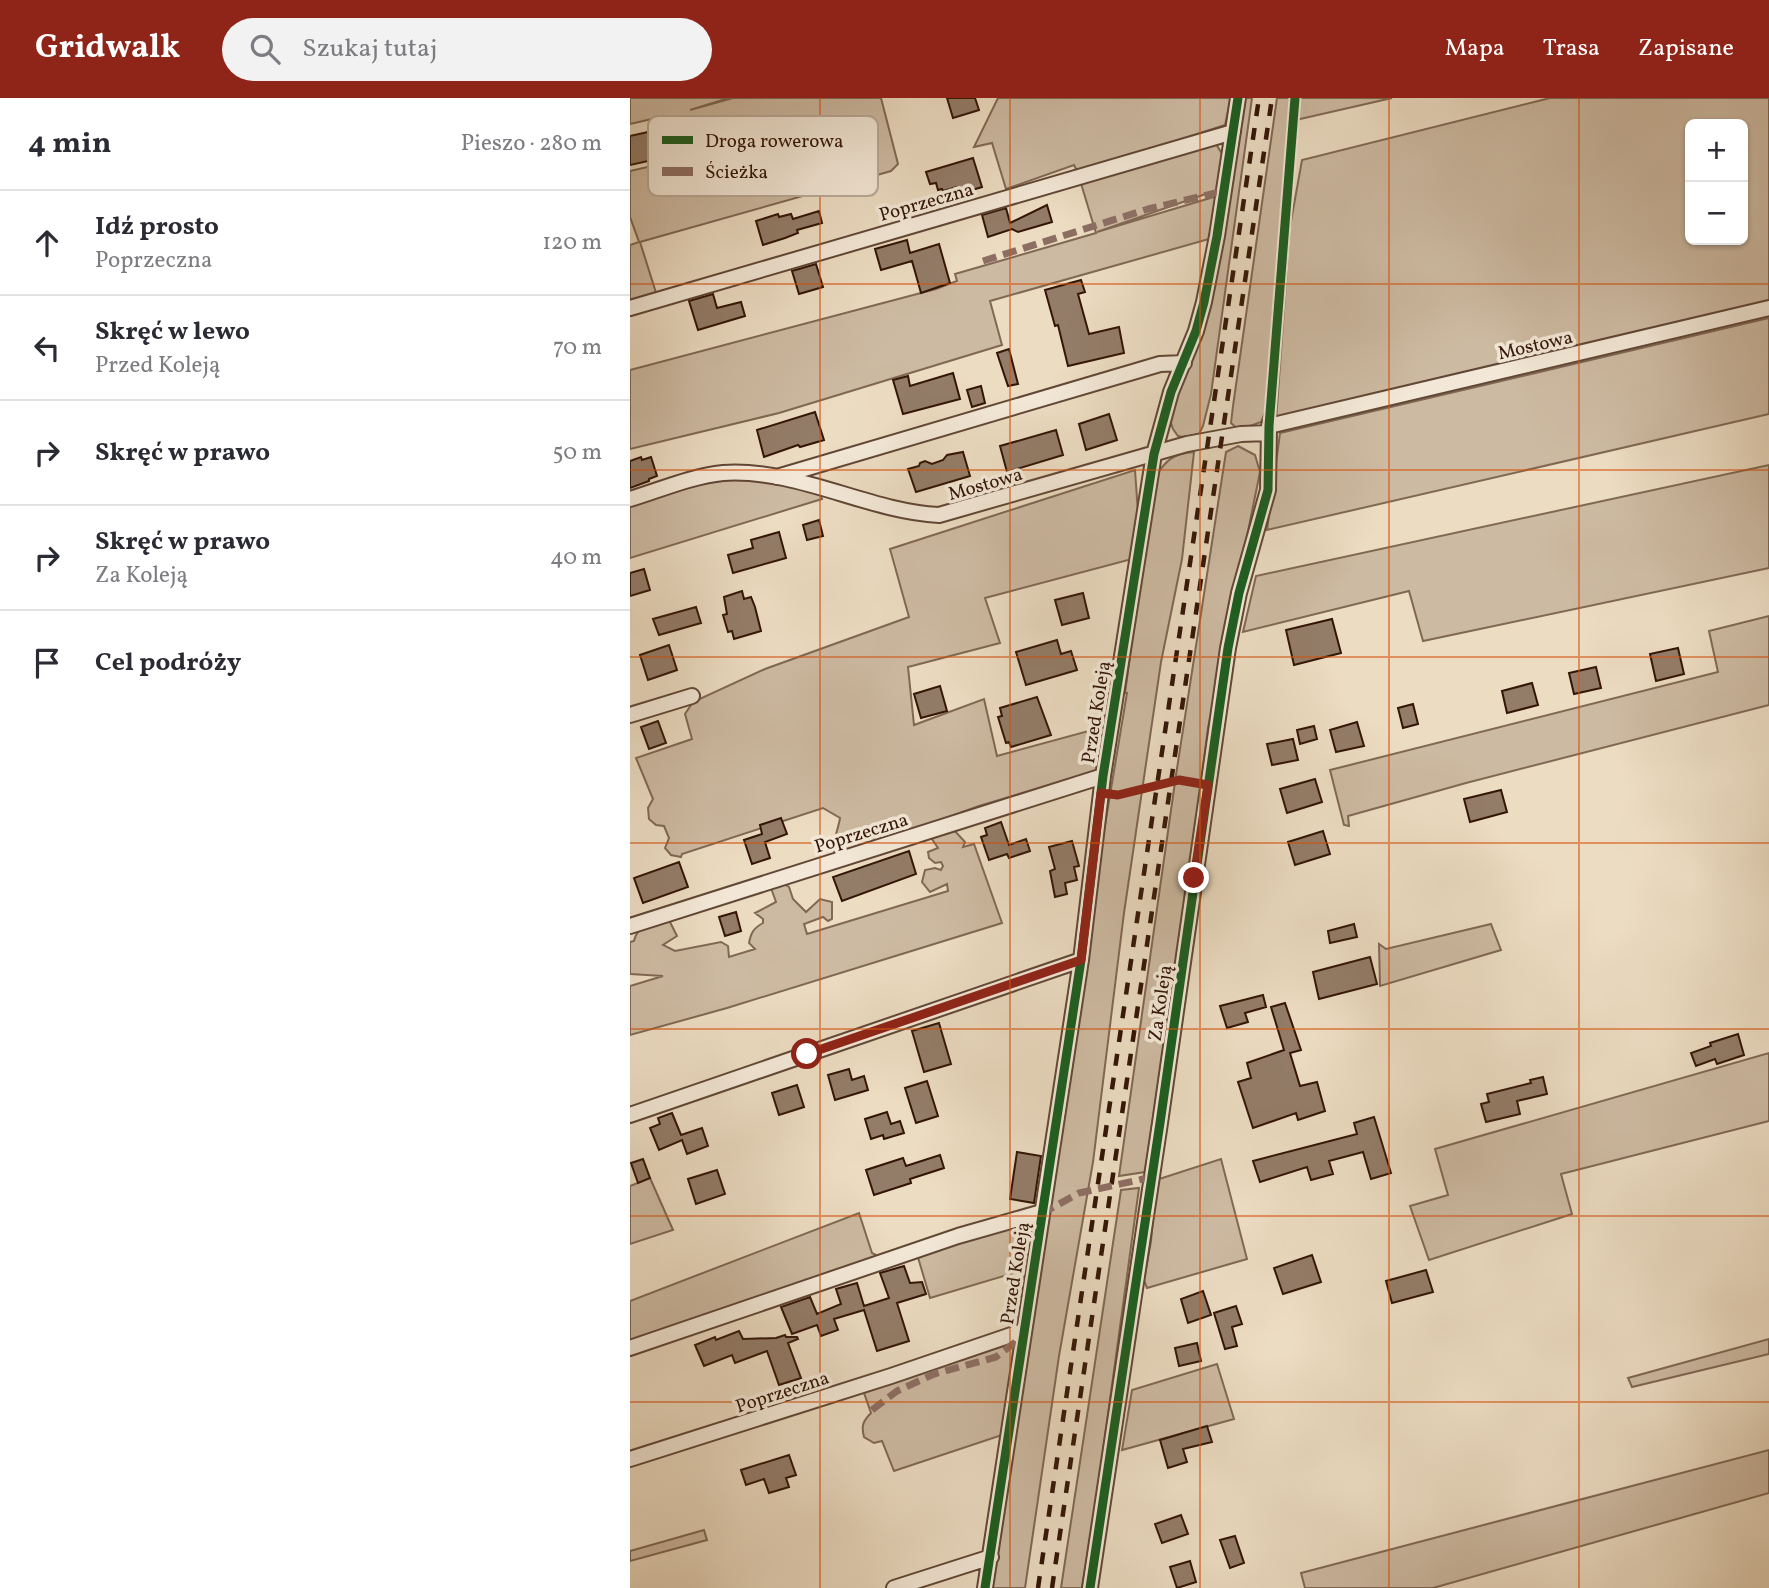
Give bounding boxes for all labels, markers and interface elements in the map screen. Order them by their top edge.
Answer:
search box [222,18,712,81]
text: Gridwalk [35,26,180,72]
icon: search [246,30,284,68]
text: Szukaj tutaj [302,31,437,67]
text: Mapa [1445,32,1505,66]
text: Trasa [1543,32,1600,66]
text: Zapisane [1638,32,1734,66]
legend [648,116,878,196]
map controls [1685,119,1748,245]
button: + [1685,119,1748,182]
text: 4 min [28,123,112,165]
text: Pieszo · 280 m [461,128,602,160]
text: Droga rowerowa [705,129,843,155]
text: Ścieżka [705,160,768,186]
street label: Poprzeczna [876,177,977,229]
button: − [1685,182,1748,245]
text: Idź prosto [95,209,219,245]
icon: ahead [28,224,66,262]
text: 120 m [542,227,602,259]
text: Poprzeczna [95,245,212,277]
text: Skręć w lewo [95,314,250,350]
street label: Mostowa [1495,325,1575,367]
icon: left [28,329,66,367]
text: 70 m [553,332,602,364]
text: Przed Koleją [95,350,220,382]
icon: right [28,434,66,472]
text: Skręć w prawo [95,435,270,471]
text: 50 m [553,437,602,469]
street label: Mostowa [945,462,1026,508]
text: Skręć w prawo [95,524,270,560]
icon: right [28,539,66,577]
text: 40 m [550,542,602,574]
text: Za Koleją [95,560,188,592]
icon: arrive [28,644,66,682]
text: Cel podróży [95,645,241,681]
street label: Przed Koleją [1076,659,1118,766]
street label: Poprzeczna [811,807,912,861]
route end [1178,862,1209,893]
street label: Za Koleją [1143,963,1179,1043]
route start [791,1038,822,1069]
street label: Przed Koleją [995,1220,1037,1327]
street label: Poprzeczna [732,1366,833,1420]

